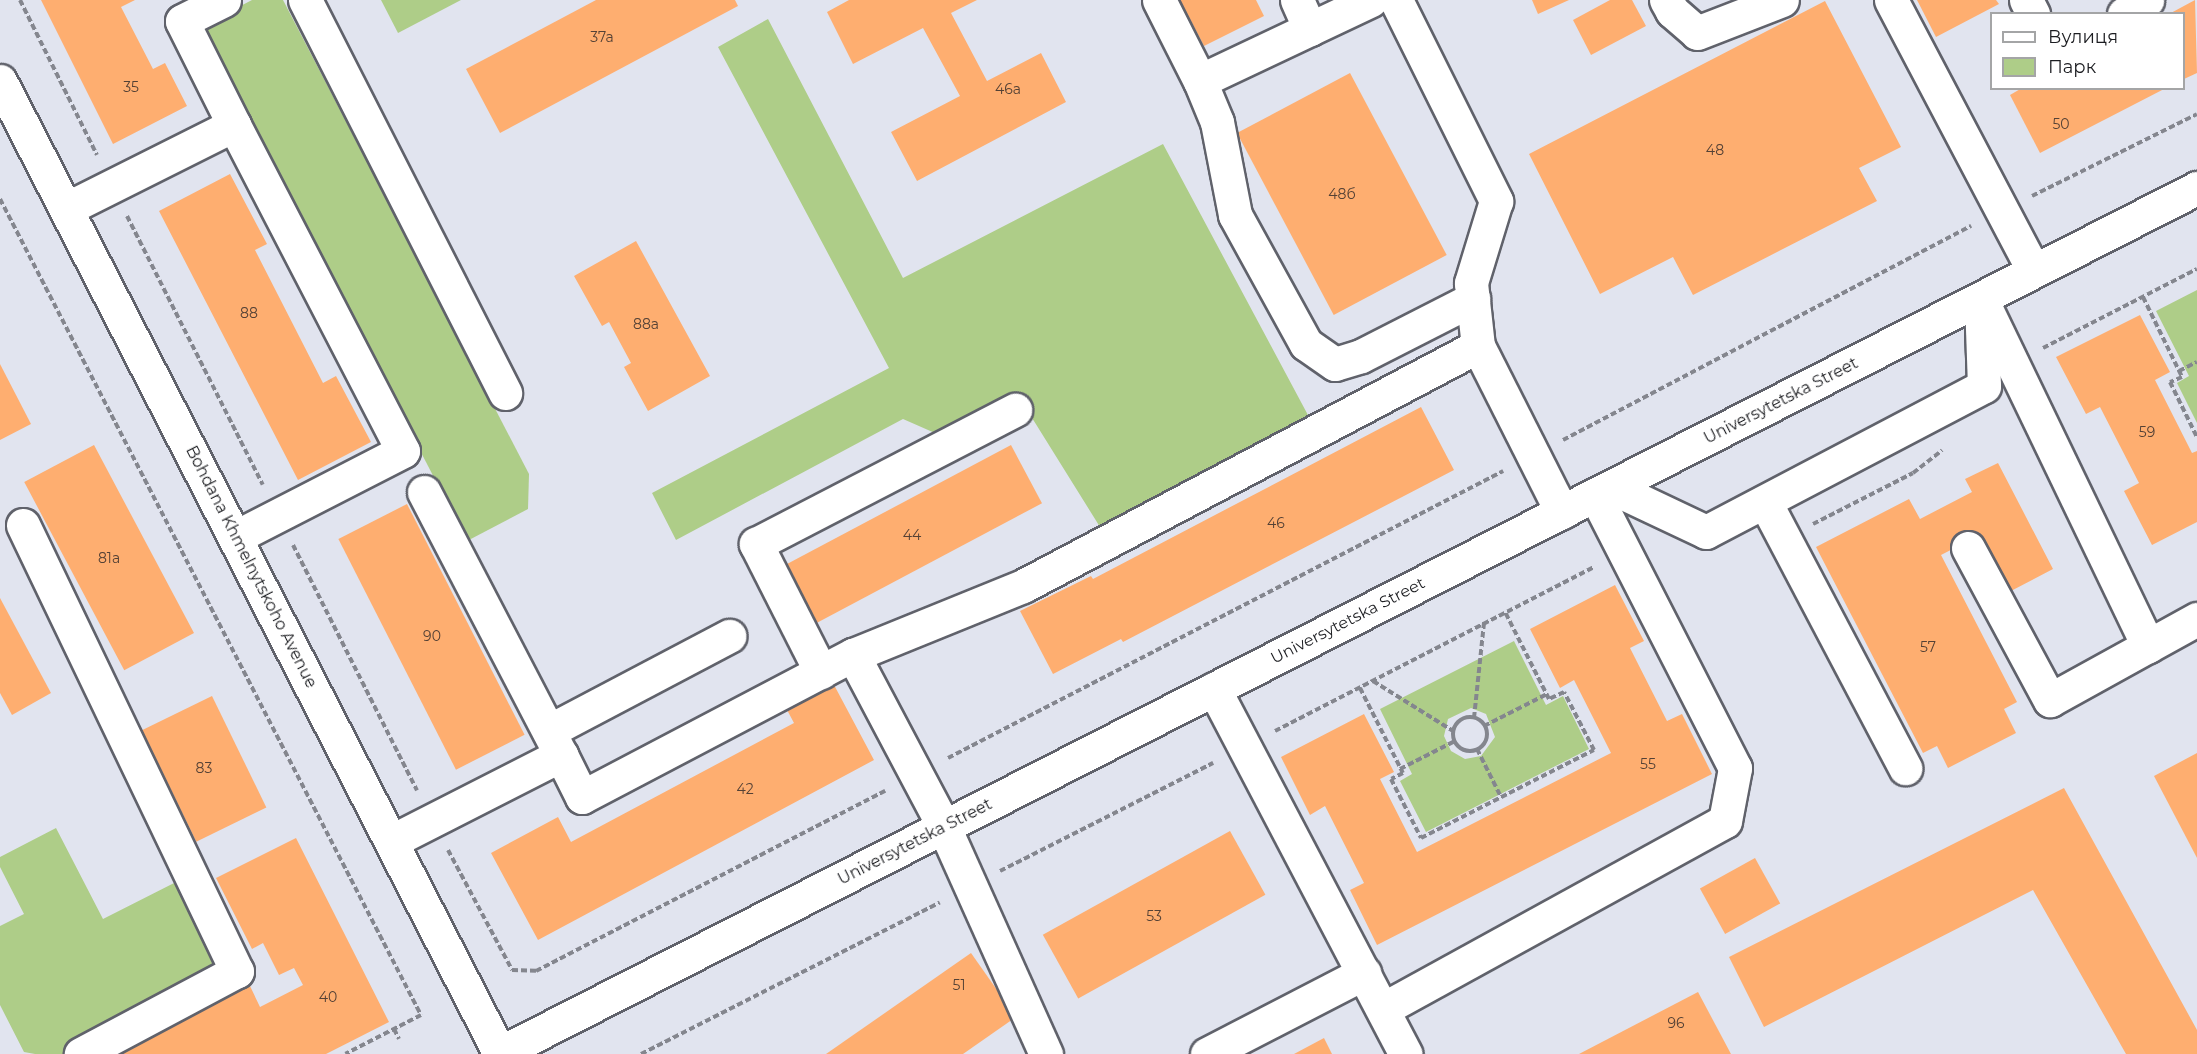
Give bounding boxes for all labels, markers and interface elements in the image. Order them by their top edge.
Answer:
legend [1990,12,2185,90]
text: Вулиця [2048,26,2118,48]
house number: 37а [590,29,614,45]
text: Парк [2048,56,2096,78]
house number: 35 [123,79,139,95]
house number: 46а [995,81,1021,97]
house number: 50 [2052,116,2070,132]
house number: 48 [1706,142,1724,158]
house number: 48б [1328,186,1356,202]
house number: 88 [240,305,258,321]
house number: 88а [633,316,659,332]
street label: Universytetska Street [1701,354,1861,448]
house number: 59 [2139,424,2155,440]
street label: Bohdana Khmelnytskoho Avenue [181,443,321,691]
house number: 46 [1267,515,1285,531]
house number: 44 [903,527,921,543]
house number: 81а [98,550,120,566]
street label: Universytetska Street [1268,574,1428,668]
house number: 90 [423,628,441,644]
house number: 57 [1920,639,1936,655]
house number: 55 [1640,756,1656,772]
house number: 83 [196,760,212,776]
house number: 42 [736,781,754,797]
street label: Universytetska Street [835,795,995,889]
house number: 53 [1146,908,1162,924]
house number: 51 [953,977,965,993]
house number: 40 [319,989,337,1005]
house number: 96 [1667,1015,1685,1031]

